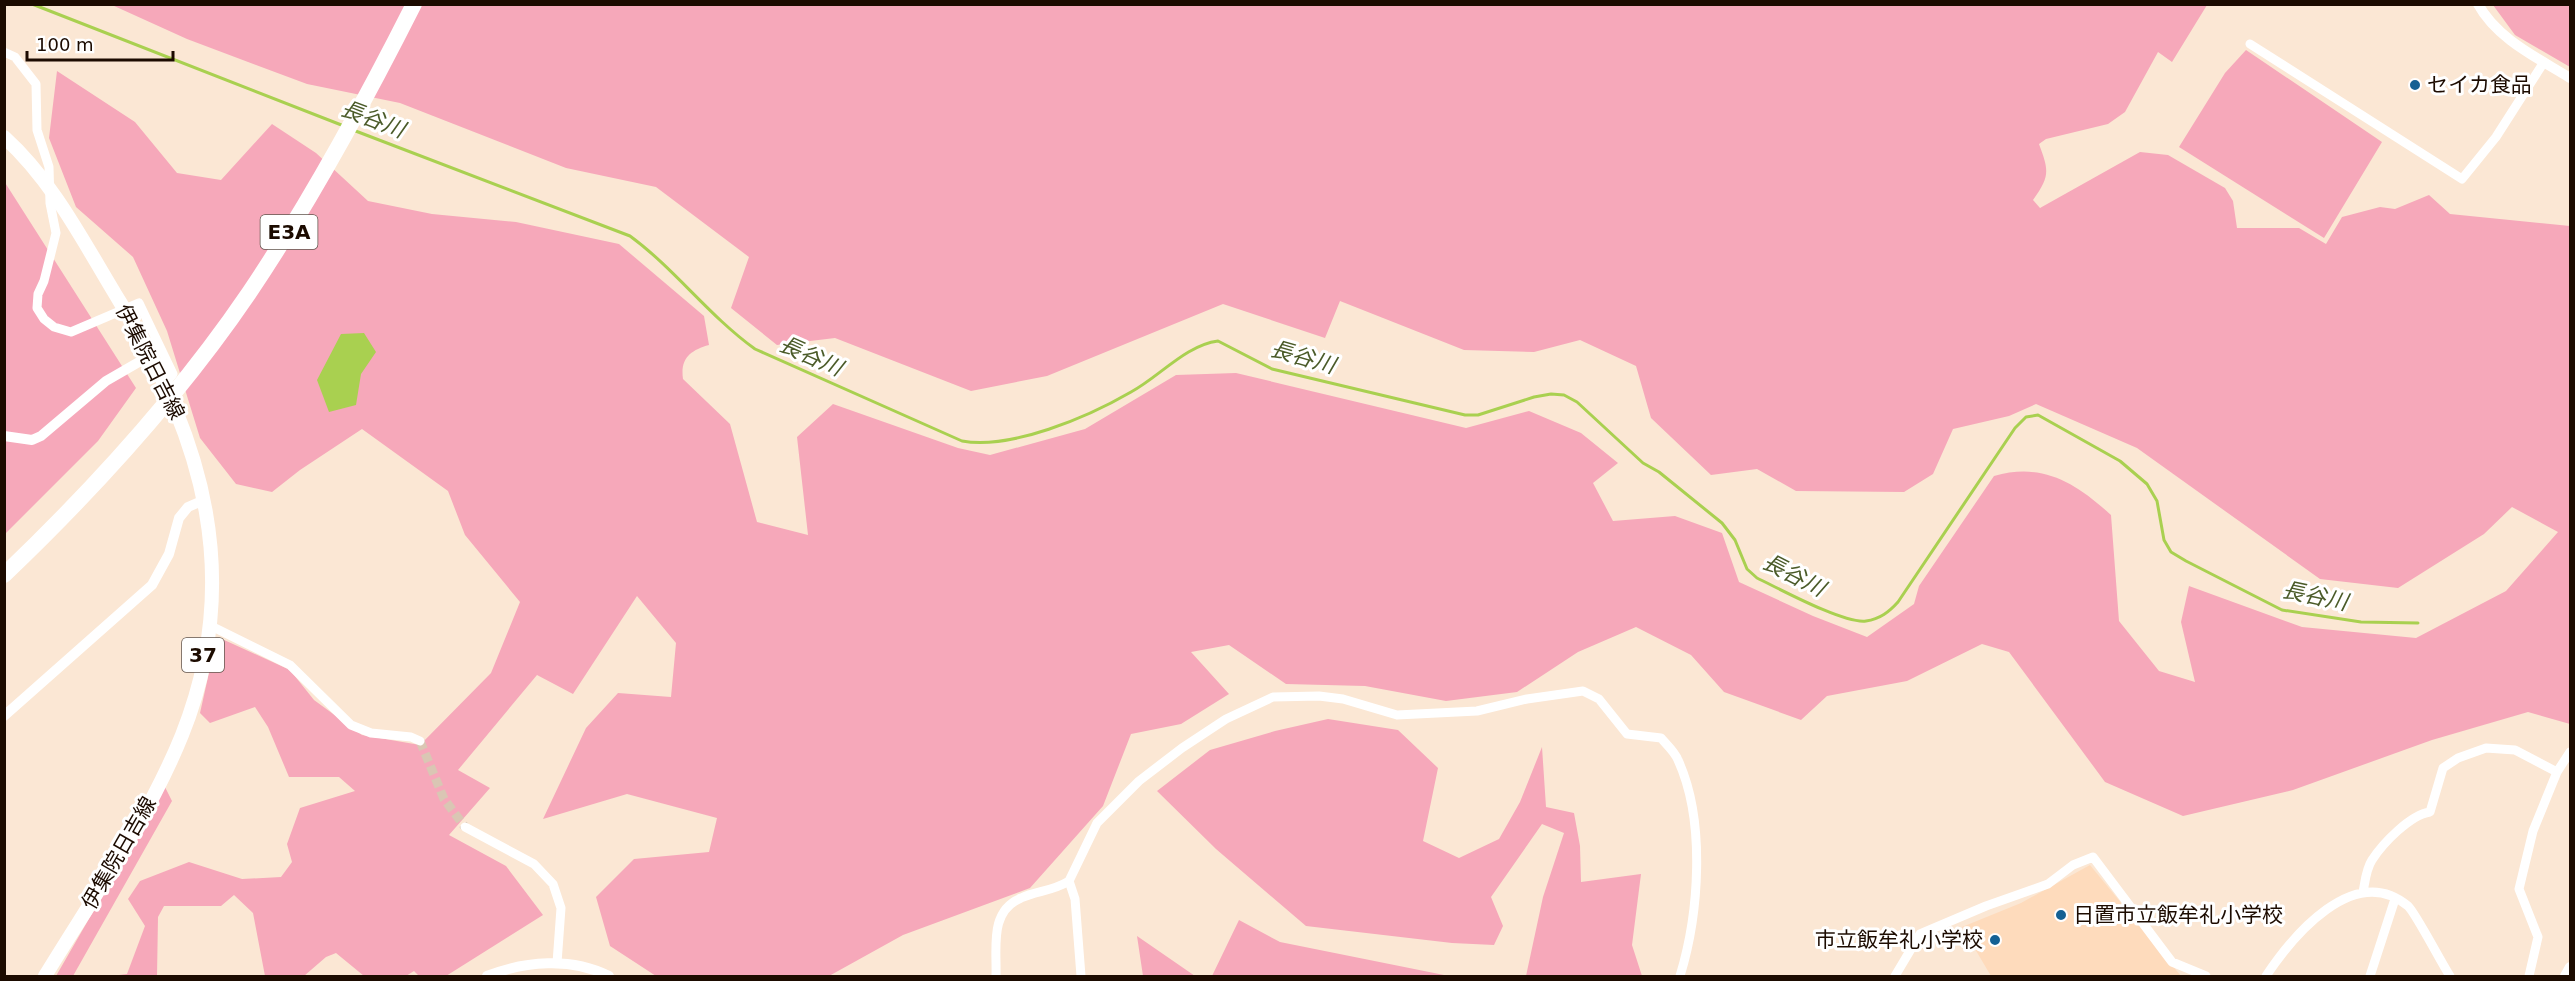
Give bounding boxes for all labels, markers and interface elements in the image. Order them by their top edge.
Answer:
scale bar [27,24,172,62]
text: 100 m [36,34,94,55]
place label: セイカ食品 [2427,73,2532,97]
marker: セイカ食品 [2408,78,2422,92]
water label: 長谷川 [338,96,410,143]
road number: E3A [260,215,318,249]
street label: 伊集院日吉線 [111,300,189,424]
water label: 長谷川 [776,331,848,382]
water label: 長谷川 [1268,336,1340,379]
water label: 長谷川 [1759,549,1831,602]
water label: 長谷川 [2280,577,2352,616]
road number: 37 [182,638,224,672]
street label: 伊集院日吉線 [77,792,161,914]
place label: 日置市立飯牟礼小学校 [2073,903,2283,927]
marker: 日置市立飯牟礼小学校 [2054,908,2068,922]
place label: 市立飯牟礼小学校 [1815,928,1983,952]
marker: 市立飯牟礼小学校 [1988,933,2002,947]

